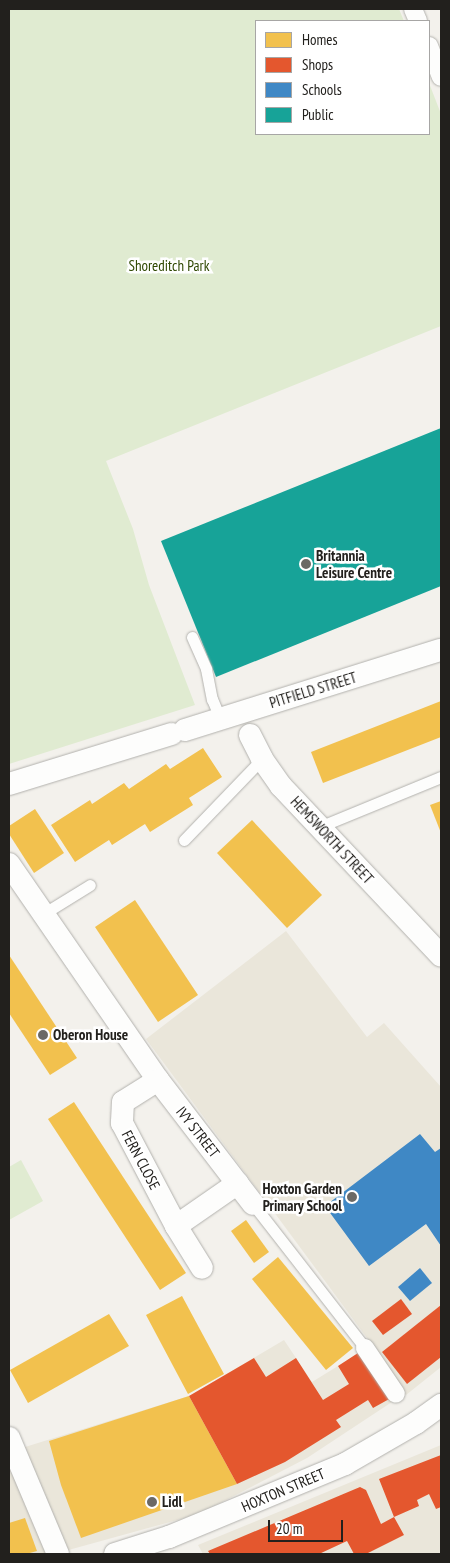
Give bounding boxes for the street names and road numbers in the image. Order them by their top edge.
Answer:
street label: PITFIELD STREET [267,668,359,712]
street label: HEMSWORTH STREET [287,793,377,887]
street label: IVY STREET [172,1103,224,1161]
street label: FERN CLOSE [118,1127,164,1193]
street label: HOXTON STREET [239,1464,327,1516]

